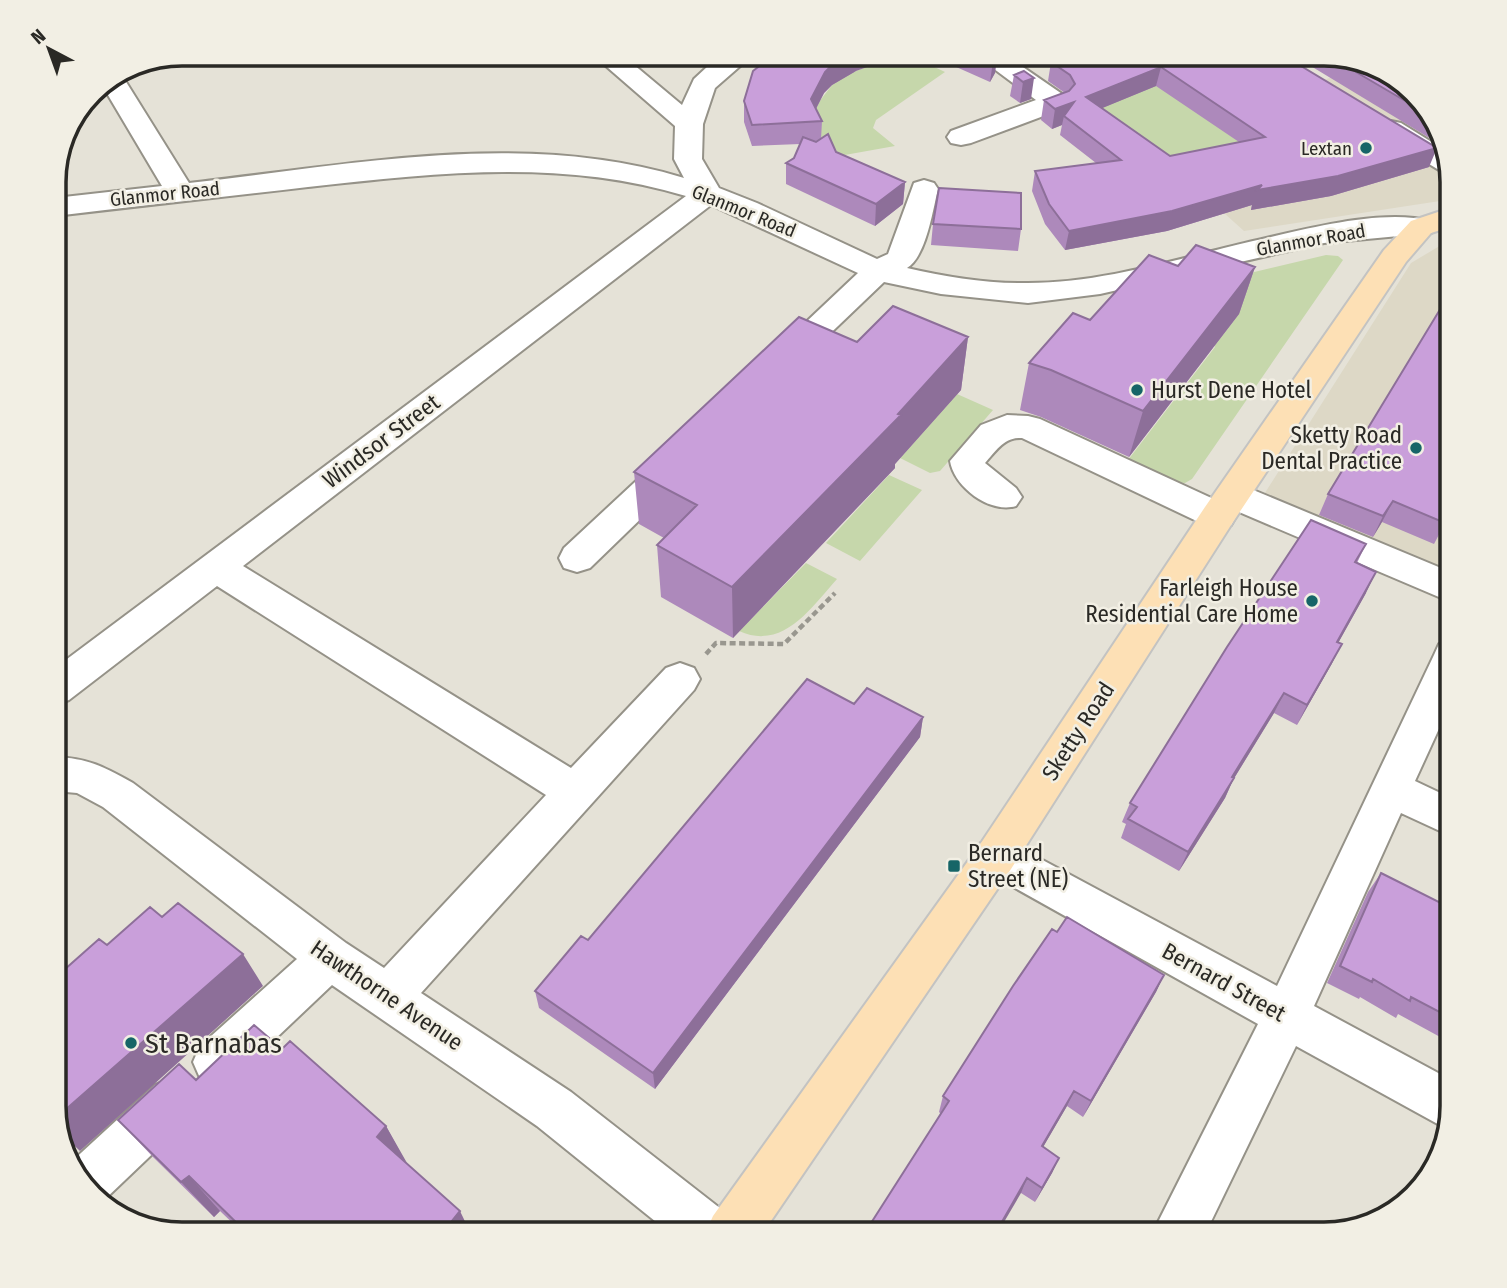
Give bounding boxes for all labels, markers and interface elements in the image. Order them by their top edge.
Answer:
north arrow [14,14,84,84]
text: N [26,24,50,49]
place label: Lextan [1301,137,1352,160]
marker: Lextan [1358,140,1374,156]
street label: Glanmor Road [109,177,221,211]
street label: Glanmor Road [689,180,799,242]
street label: Glanmor Road [1255,219,1367,261]
place label: Hurst Dene Hotel [1151,376,1312,404]
marker: Hurst Dene Hotel [1129,382,1145,398]
street label: Windsor Street [317,388,445,494]
place label: Sketty Road Dental Practice [1261,421,1402,475]
marker: Sketty Road Dental Practice [1408,440,1424,456]
place label: Farleigh House Residential Care Home [1085,574,1298,628]
marker: Farleigh House Residential Care Home [1304,593,1320,609]
street label: Sketty Road [1036,677,1120,785]
place label: Bernard Street (NE) [968,839,1068,893]
marker: Bernard Street (NE) [946,858,962,874]
street label: Hawthorne Avenue [305,934,469,1056]
street label: Bernard Street [1157,937,1291,1028]
place label: St Barnabas [145,1027,282,1060]
marker: St Barnabas [123,1035,139,1051]

